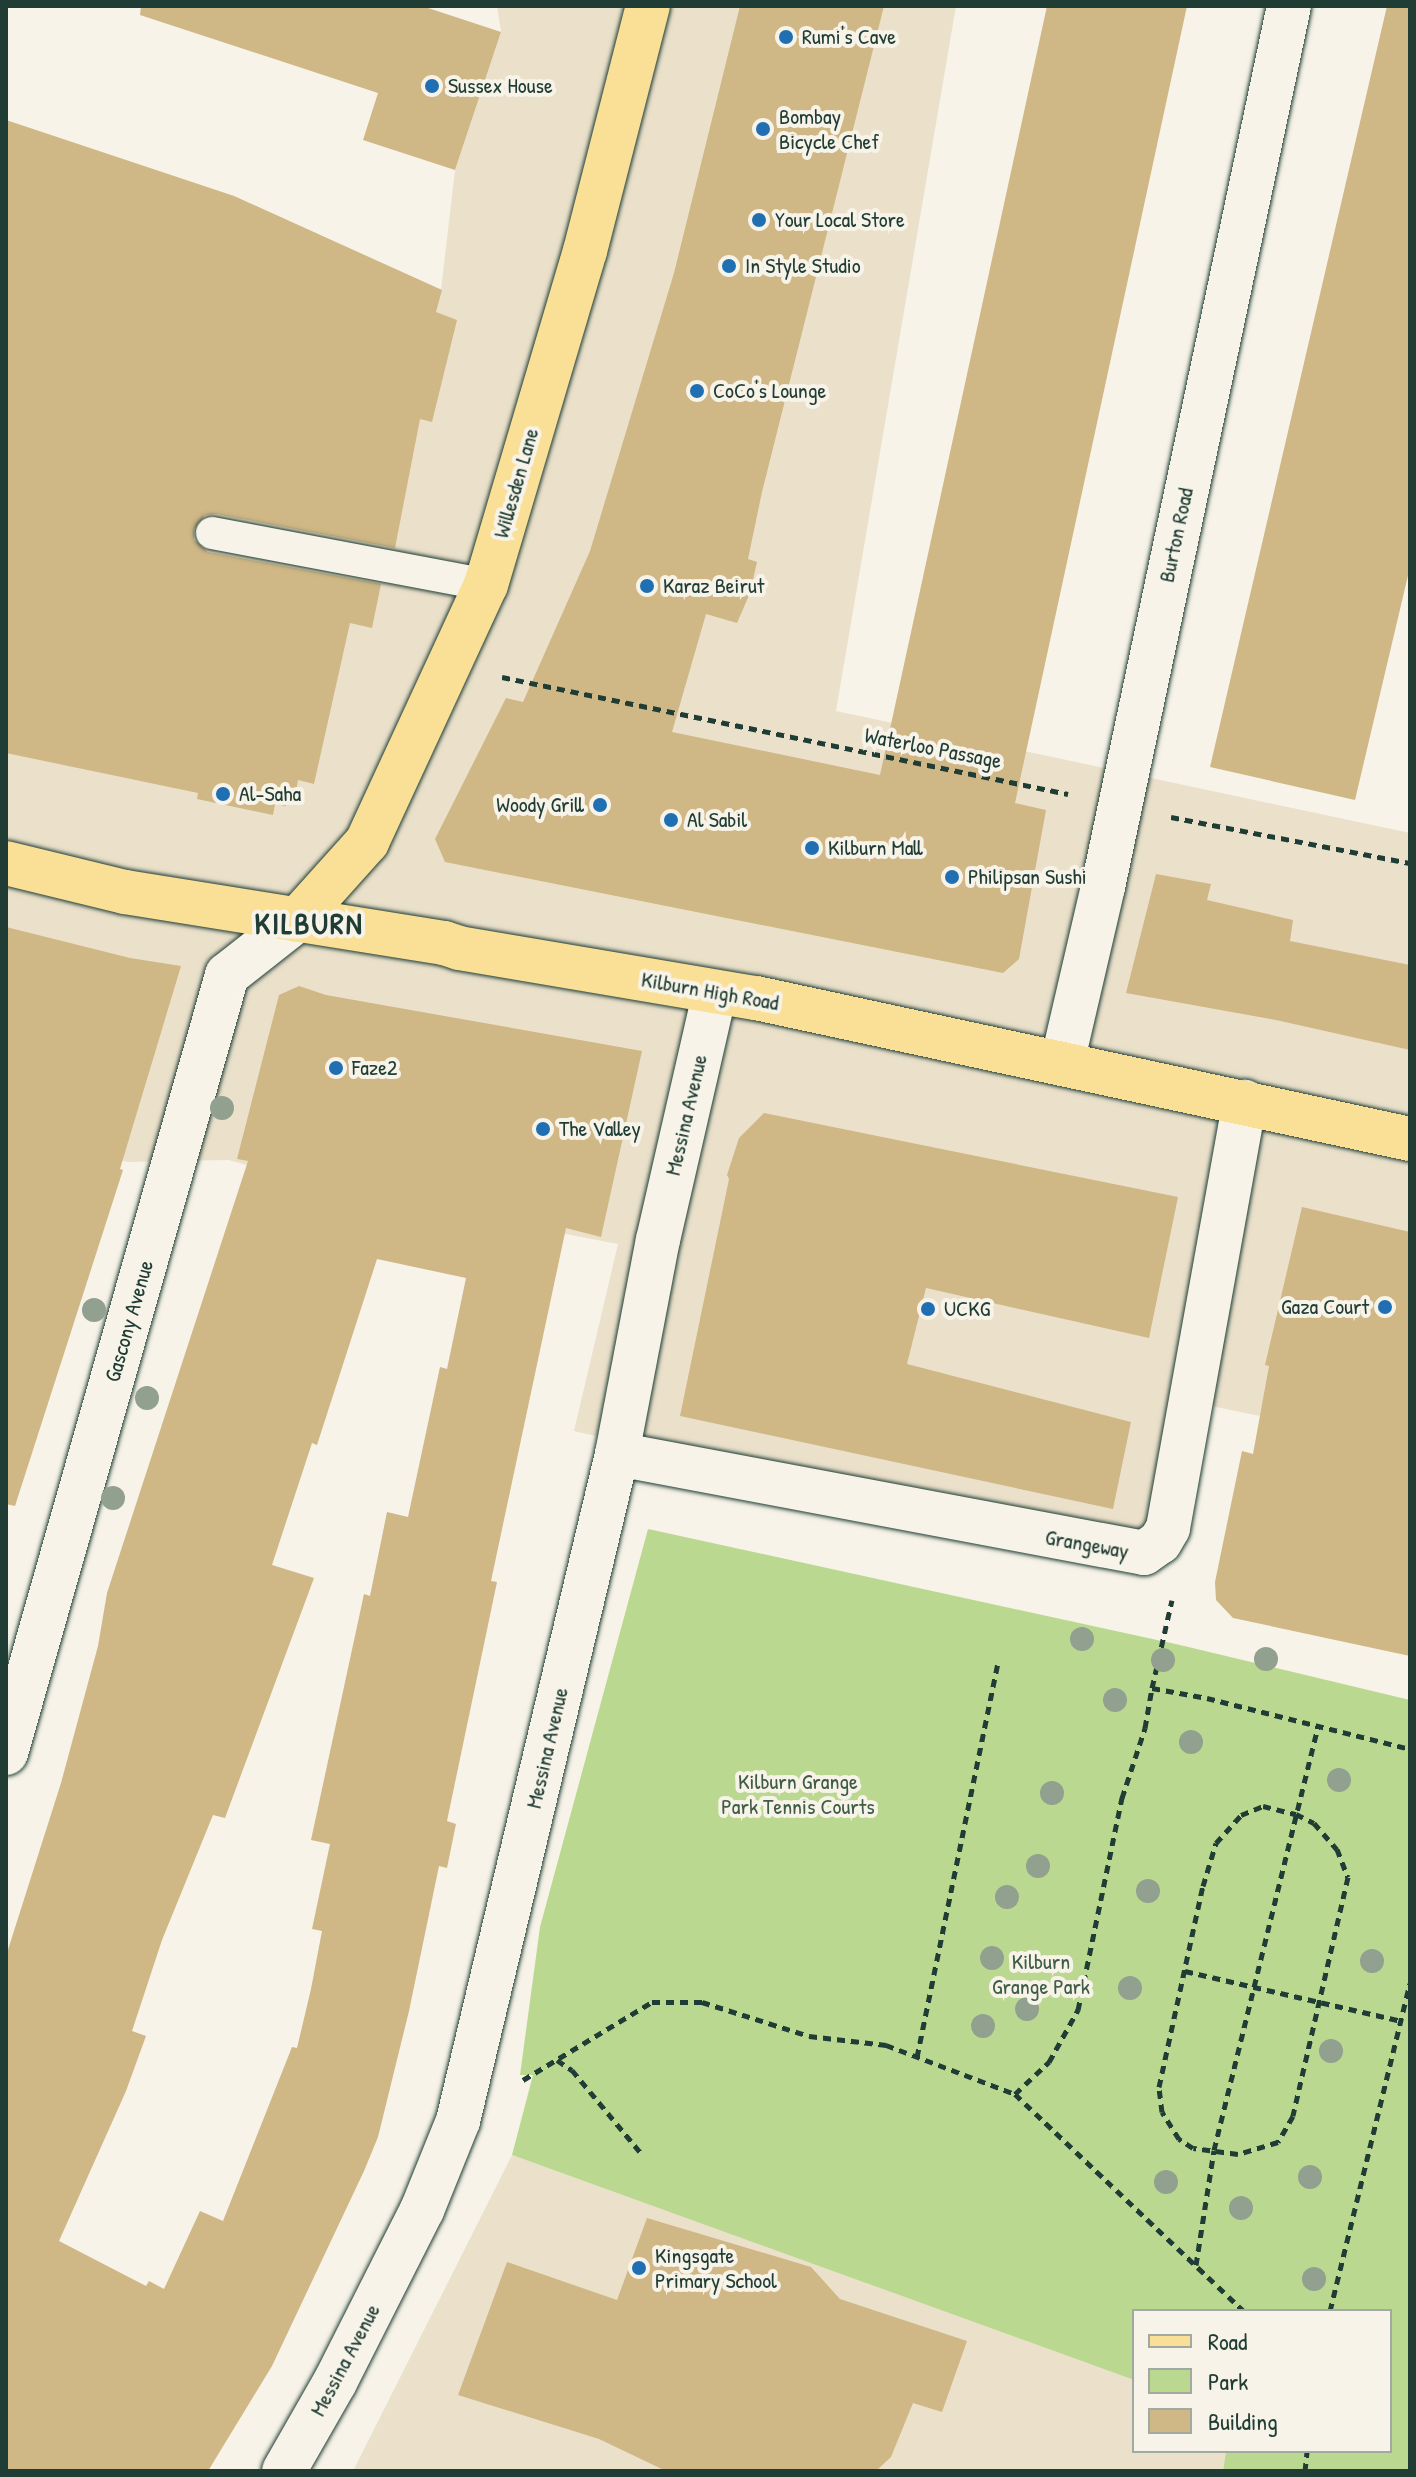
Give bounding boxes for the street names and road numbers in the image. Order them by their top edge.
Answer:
street label: Willesden Lane [488,425,544,541]
street label: Burton Road [1153,485,1199,585]
street label: Waterloo Passage [862,722,1004,774]
street label: Kilburn High Road [639,966,781,1016]
street label: Messina Avenue [659,1052,713,1178]
street label: Gascony Avenue [99,1257,159,1385]
street label: Grangeway [1043,1524,1131,1564]
street label: Messina Avenue [520,1685,574,1811]
street label: Messina Avenue [304,2299,386,2421]

